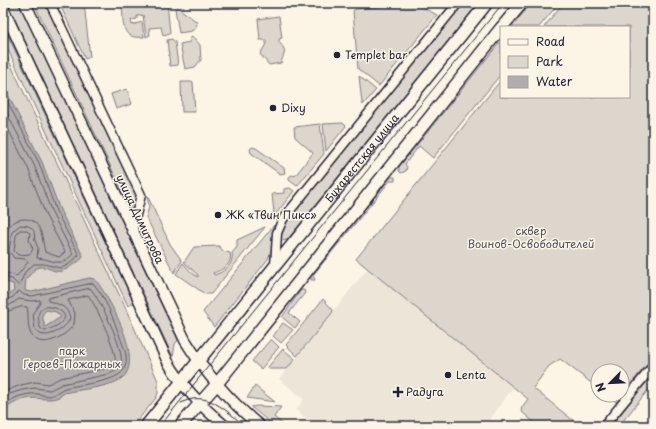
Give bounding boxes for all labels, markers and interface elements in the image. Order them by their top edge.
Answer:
legend [500,26,630,98]
text: Road [536,32,565,50]
place label: Templet bar [345,46,407,63]
marker: Templet bar [332,50,342,60]
text: Park [536,52,563,70]
text: Water [536,72,573,90]
place label: Dixy [281,99,306,116]
marker: Dixy [268,103,278,113]
street label: Бухарестская улица [320,110,403,206]
street label: улица Димитрова [112,171,169,267]
place label: ЖК «Твин Пикс» [225,206,316,223]
marker: ЖК «Твин Пикс» [213,210,223,220]
park label: сквер Воинов-Освободителей [467,222,595,252]
park label: парк Героев-Пожарных [23,342,121,372]
north arrow [590,363,630,403]
place label: Lenta [456,366,486,383]
marker: Lenta [443,370,453,380]
text: N [591,380,610,395]
place label: Радуга [406,383,444,400]
marker: Радуга [393,387,403,397]

